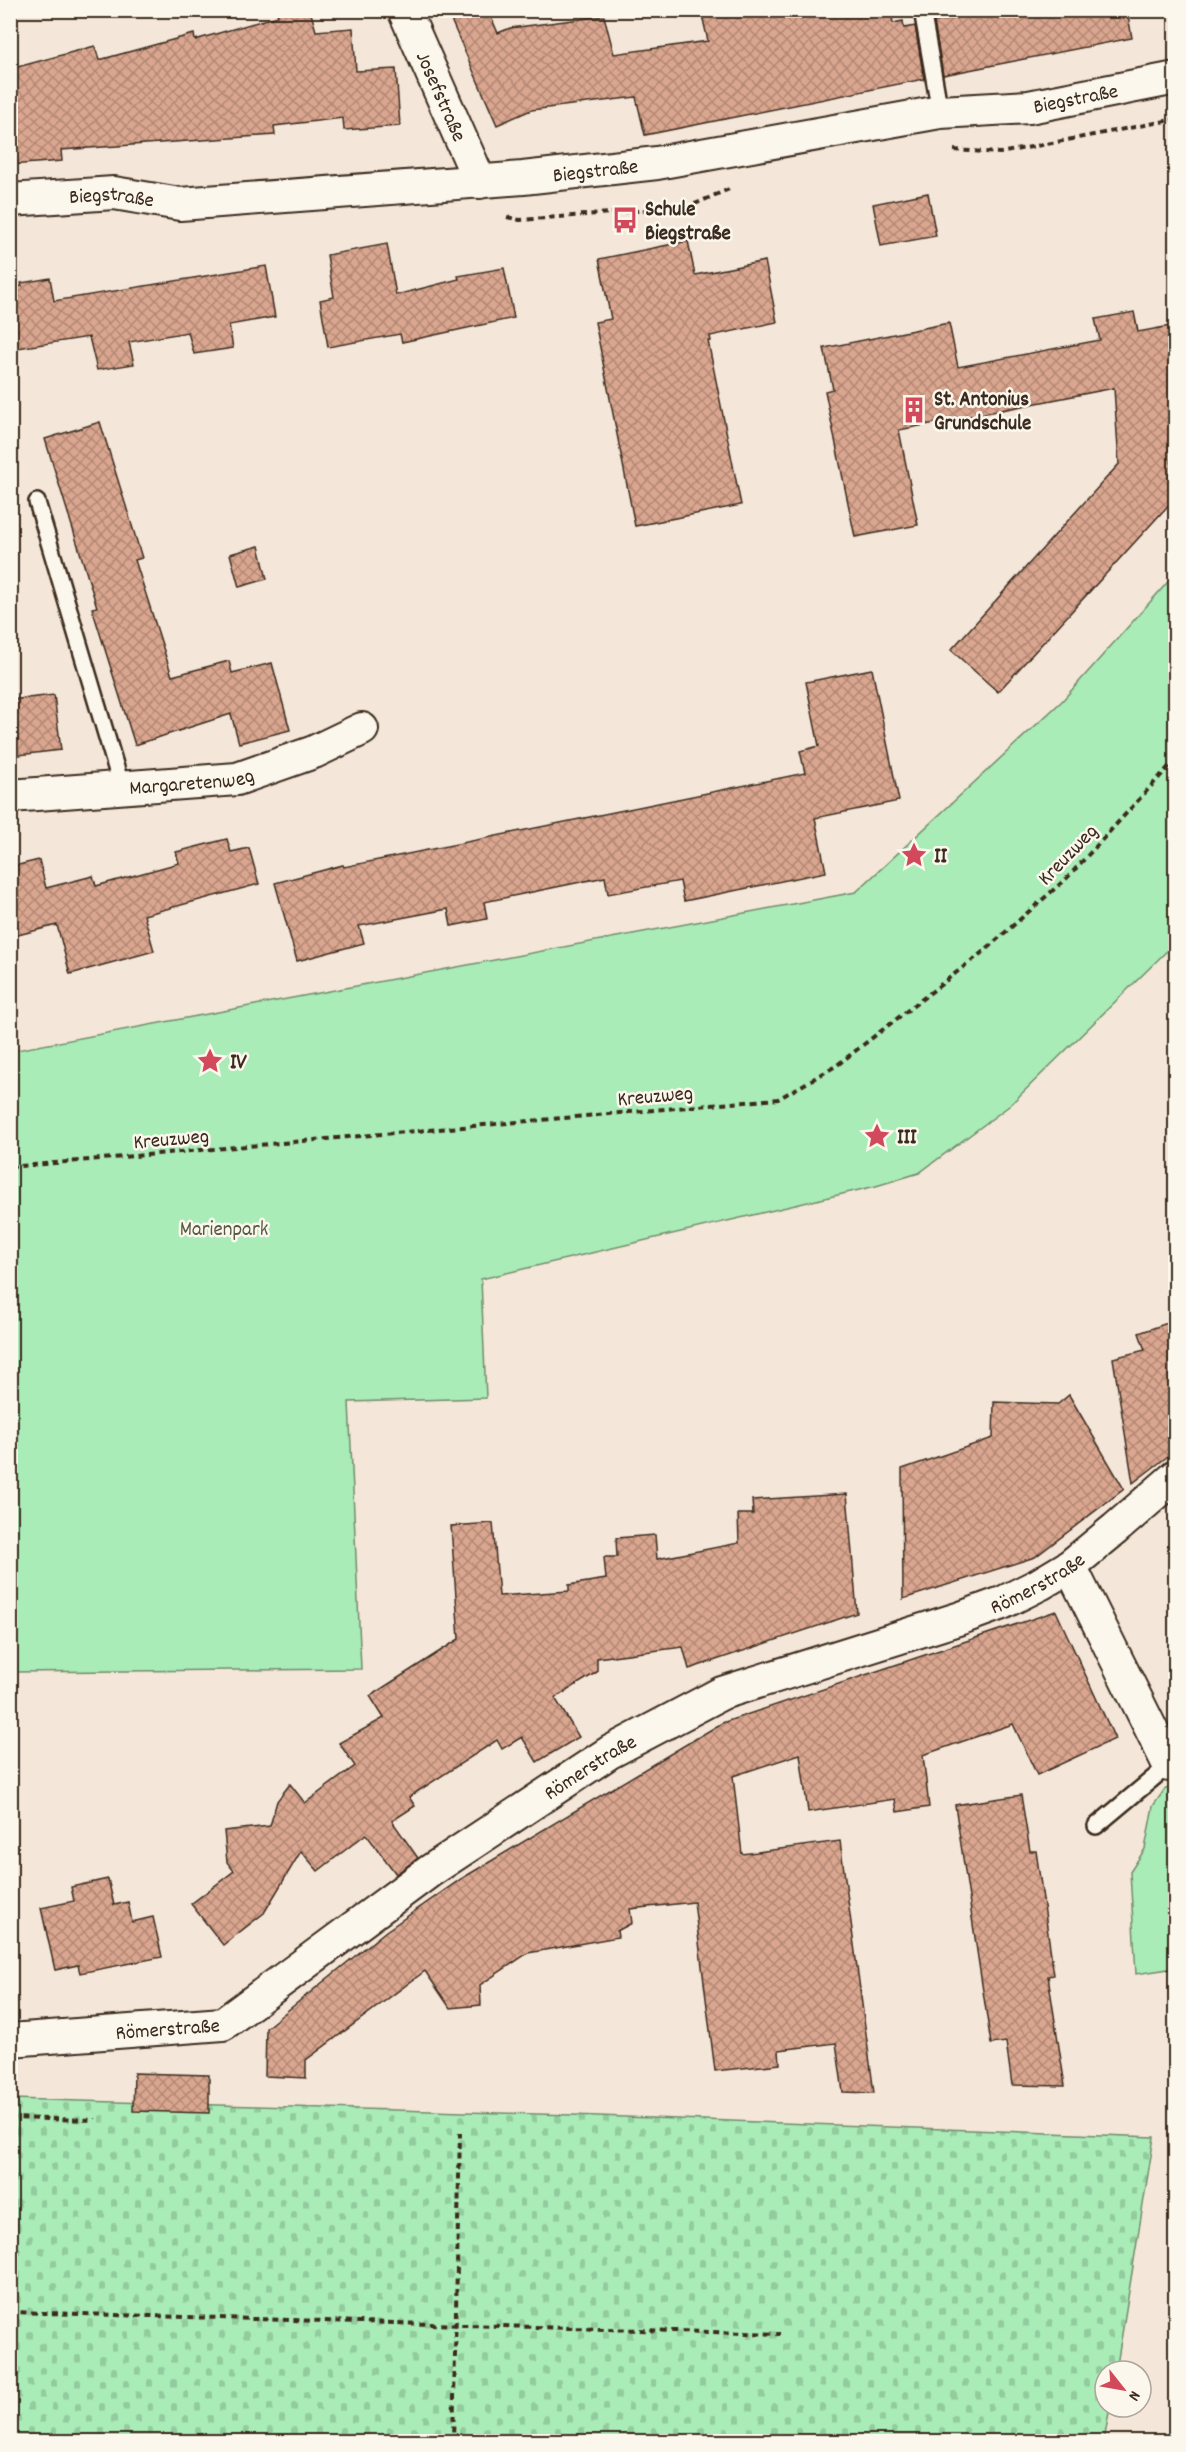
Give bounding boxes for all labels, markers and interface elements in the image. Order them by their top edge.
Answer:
street label: Josefstraße [406,47,472,147]
street label: Biegstraße [1031,78,1121,124]
street label: Biegstraße [551,153,640,193]
street label: Biegstraße [68,181,156,217]
place label: Schule Biegstraße [645,196,731,250]
bus stop icon: Schule Biegstraße [610,205,640,235]
place label: St. Antonius Grundschule [934,386,1031,440]
building icon: St. Antonius Grundschule [899,395,929,425]
street label: Margaretenweg [128,762,259,805]
street label: Kreuzweg [1032,818,1106,894]
place icon: II [899,840,929,870]
place label: II [934,843,948,873]
place icon: IV [195,1046,225,1076]
place label: IV [230,1049,248,1079]
street label: Kreuzweg [616,1080,694,1116]
place icon: III [862,1121,892,1151]
street label: Kreuzweg [132,1123,210,1159]
place label: III [897,1124,917,1154]
park label: Marienpark [180,1216,268,1246]
street label: Römerstraße [987,1547,1093,1624]
street label: Römerstraße [539,1729,643,1810]
street label: Römerstraße [115,2012,221,2050]
north arrow [1093,2359,1153,2419]
text: N [1122,2386,1146,2405]

